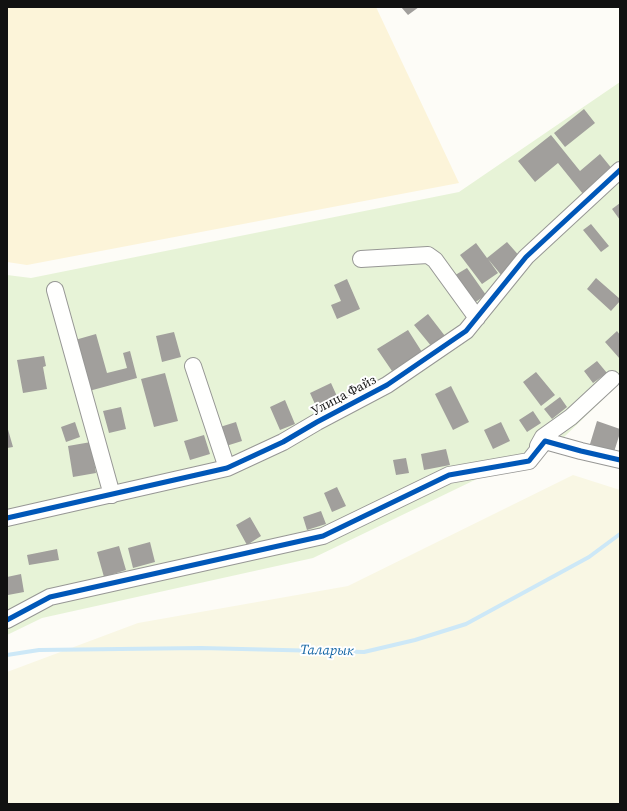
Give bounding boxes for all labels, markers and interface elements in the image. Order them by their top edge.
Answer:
street label: Улица Файз [309,372,379,420]
water label: Таларык [300,642,354,660]

